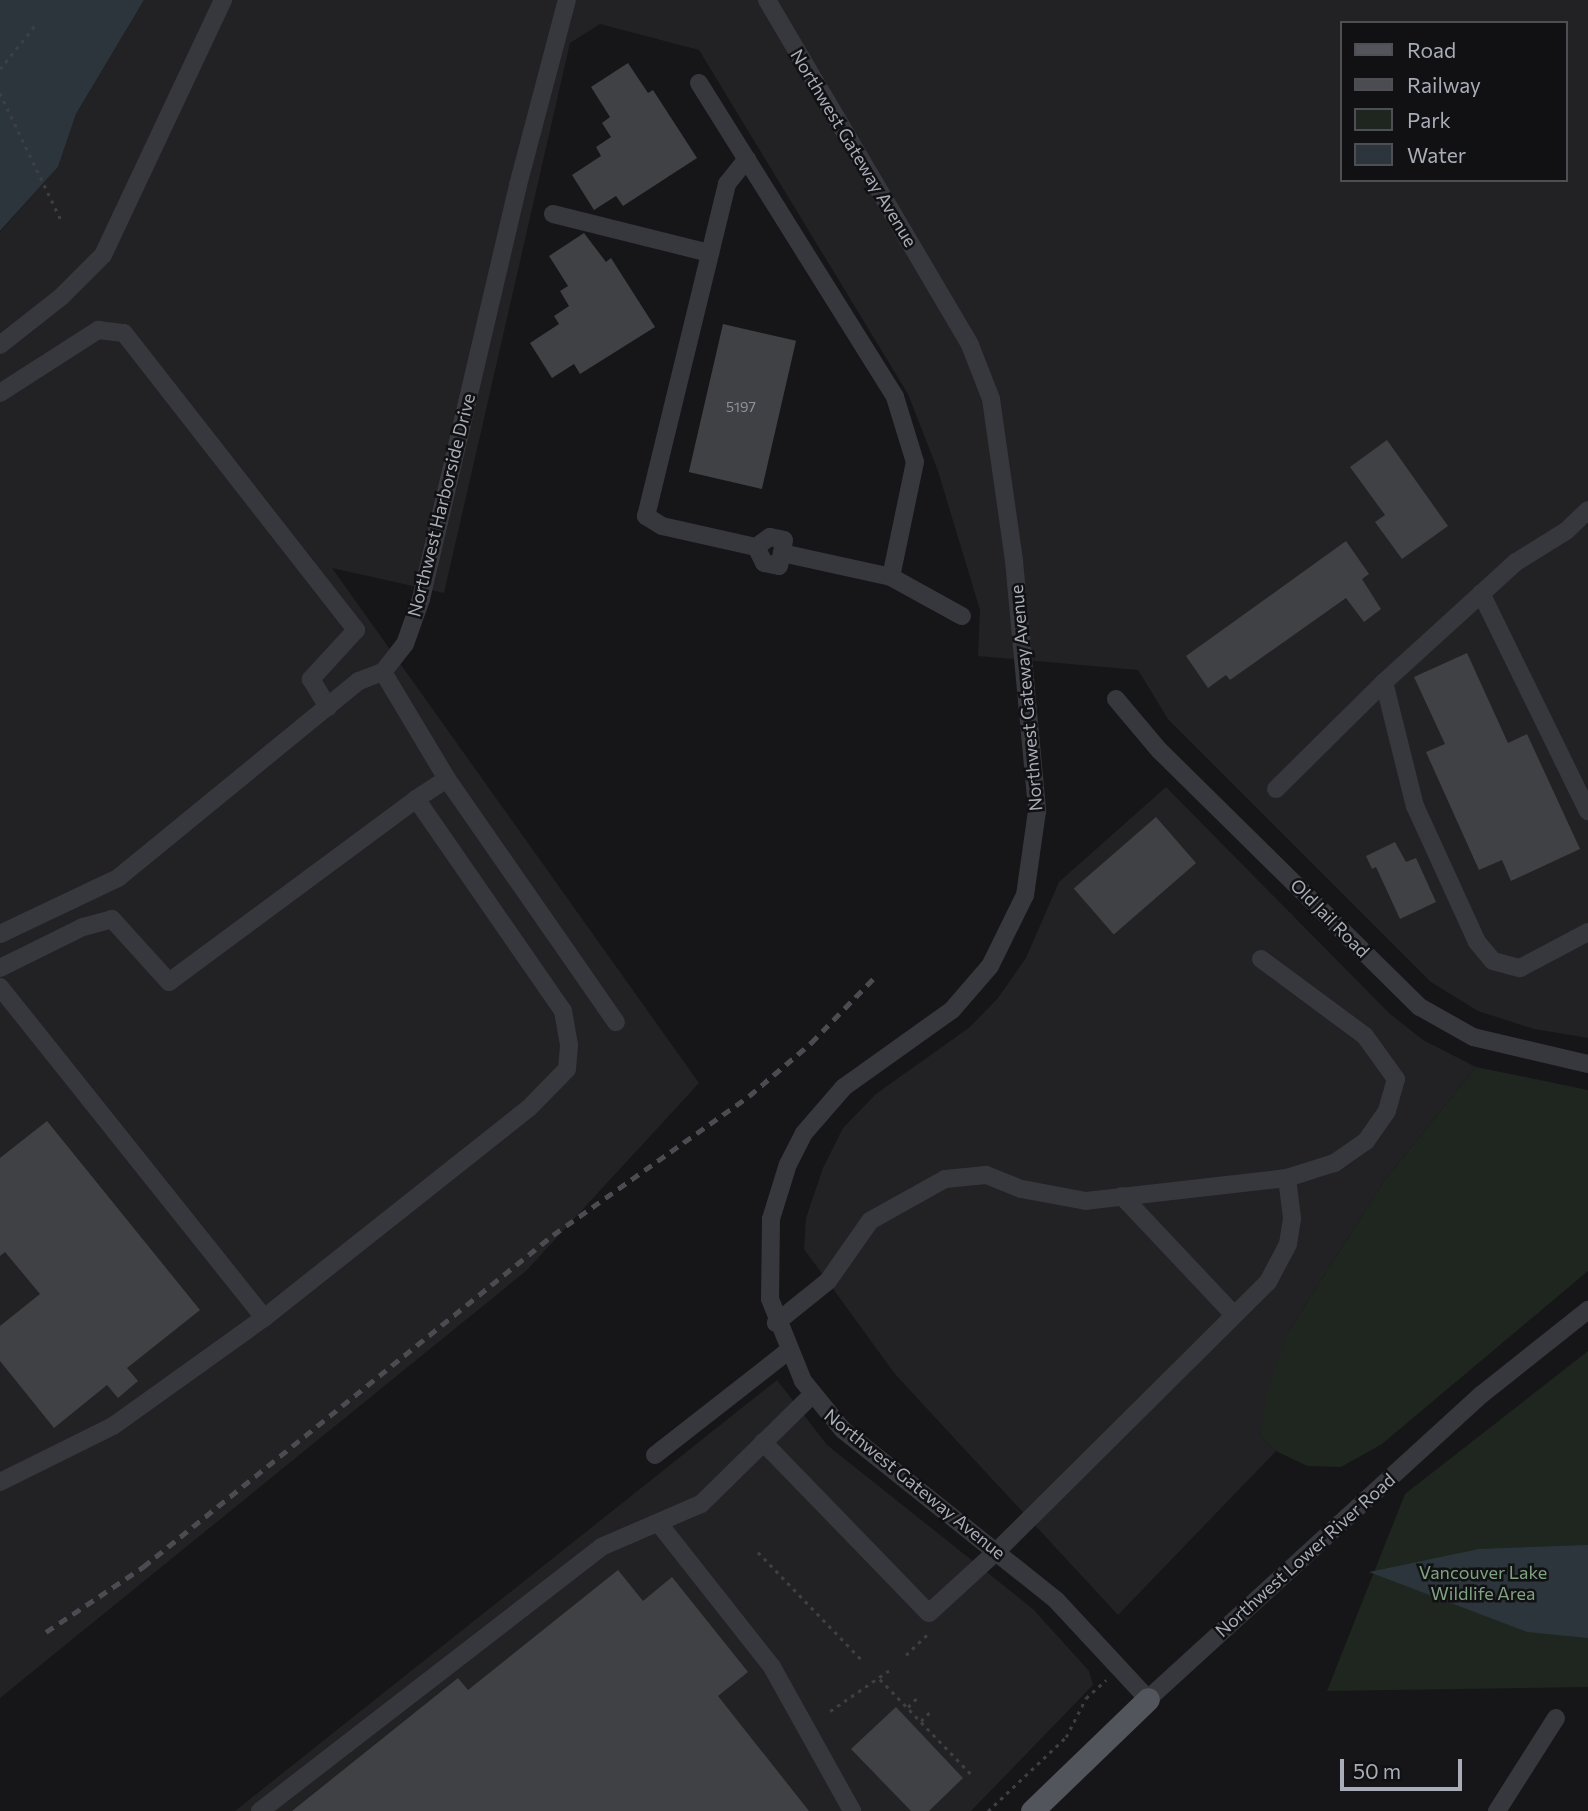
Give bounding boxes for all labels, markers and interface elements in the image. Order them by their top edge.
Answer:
legend [1340,21,1567,182]
text: Road [1407,37,1456,62]
street label: Northwest Gateway Avenue [786,45,922,251]
text: Railway [1407,72,1481,97]
text: Park [1407,107,1451,132]
text: Water [1407,142,1466,167]
street label: Northwest Harborside Drive [403,391,479,619]
house number: 5197 [726,399,756,415]
street label: Northwest Gateway Avenue [1005,584,1047,812]
street label: Old Jail Road [1286,874,1374,962]
street label: Northwest Gateway Avenue [820,1404,1010,1564]
street label: Northwest Lower River Road [1211,1469,1399,1641]
park label: Vancouver Lake Wildlife Area [1419,1562,1547,1604]
scale bar [1343,1744,1466,1788]
text: 50 m [1353,1758,1401,1783]

